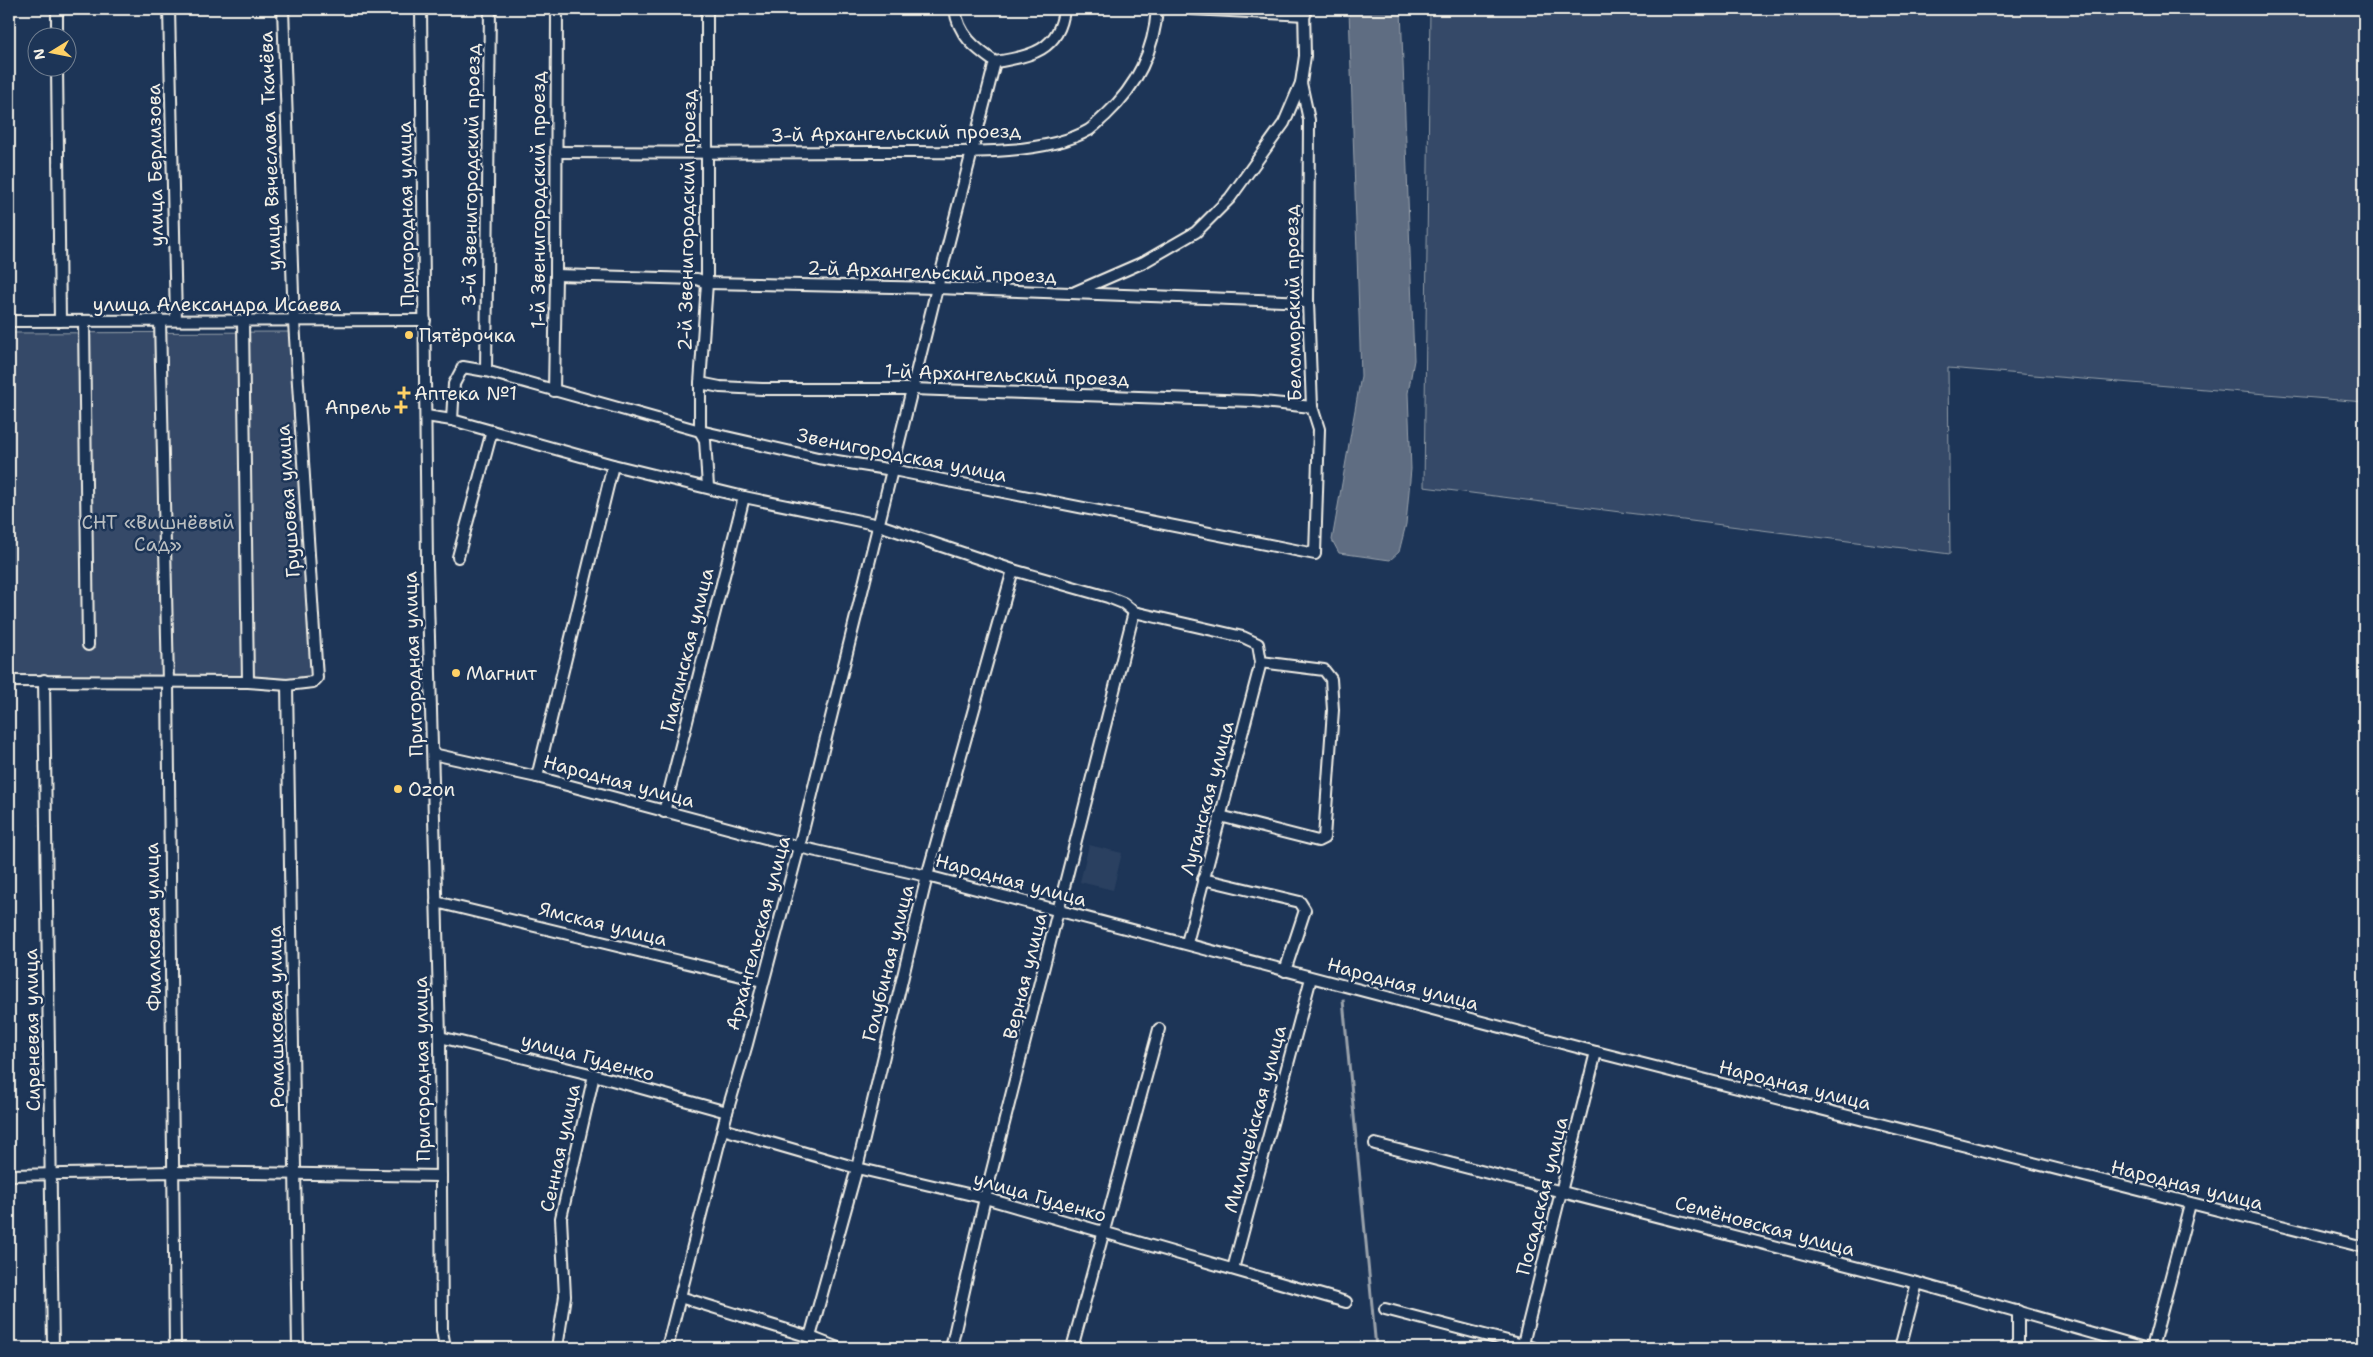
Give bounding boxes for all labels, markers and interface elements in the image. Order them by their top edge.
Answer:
north arrow [28,28,78,78]
street label: улица Вячеслава Ткачёва [253,31,287,271]
street label: 3-й Звенигородский проезд [456,43,486,307]
text: N [29,47,49,61]
street label: 1-й Звенигородский проезд [526,71,551,329]
street label: улица Берлизова [141,83,169,247]
street label: 2-й Звенигородский проезд [672,89,702,351]
street label: 3-й Архангельский проезд [770,118,1022,148]
street label: Пригородная улица [392,121,420,307]
street label: Беломорский проезд [1279,204,1307,402]
street label: 2-й Архангельский проезд [807,255,1057,289]
street label: улица Александра Исаева [93,292,341,317]
place label: Пятёрочка [419,323,515,348]
marker: Пятёрочка [403,329,415,341]
street label: 1-й Архангельский проезд [884,358,1130,392]
place label: Аптека №1 [414,381,517,406]
marker: Аптека №1 [398,387,410,399]
place label: Апрель [325,395,391,420]
marker: Апрель [395,401,407,413]
street label: Звенигородская улица [795,422,1009,488]
street label: Грушовая улица [270,423,306,578]
park label: СНТ «Вишнёвый Cад» [81,510,235,557]
street label: Гиагинская улица [655,565,720,735]
street label: Пригородная улица [397,571,429,757]
place label: Магнит [466,661,537,686]
marker: Магнит [450,667,462,679]
street label: Луганская улица [1174,718,1240,878]
street label: Народная улица [540,749,698,813]
place label: Ozon [408,777,455,802]
marker: Ozon [392,783,404,795]
street label: Архангельская улица [720,833,796,1033]
street label: Фиалковая улица [139,842,167,1012]
street label: Народная улица [932,848,1090,912]
street label: Голубиная улица [856,882,920,1044]
street label: Ямская улица [536,896,670,952]
street label: Верная улица [997,910,1053,1042]
street label: Ромашковая улица [262,925,290,1108]
street label: Сиреневая улица [18,948,46,1112]
street label: Народная улица [1324,952,1482,1016]
street label: Пригородная улица [408,976,436,1162]
street label: Милицейская улица [1218,1022,1292,1216]
street label: улица Гуденко [518,1027,658,1087]
street label: Народная улица [1716,1054,1874,1116]
street label: Сенная улица [534,1082,586,1214]
street label: Посадская улица [1510,1114,1574,1278]
street label: Народная улица [2108,1154,2266,1216]
street label: улица Гуденко [971,1166,1109,1228]
street label: Семёновская улица [1672,1190,1858,1262]

